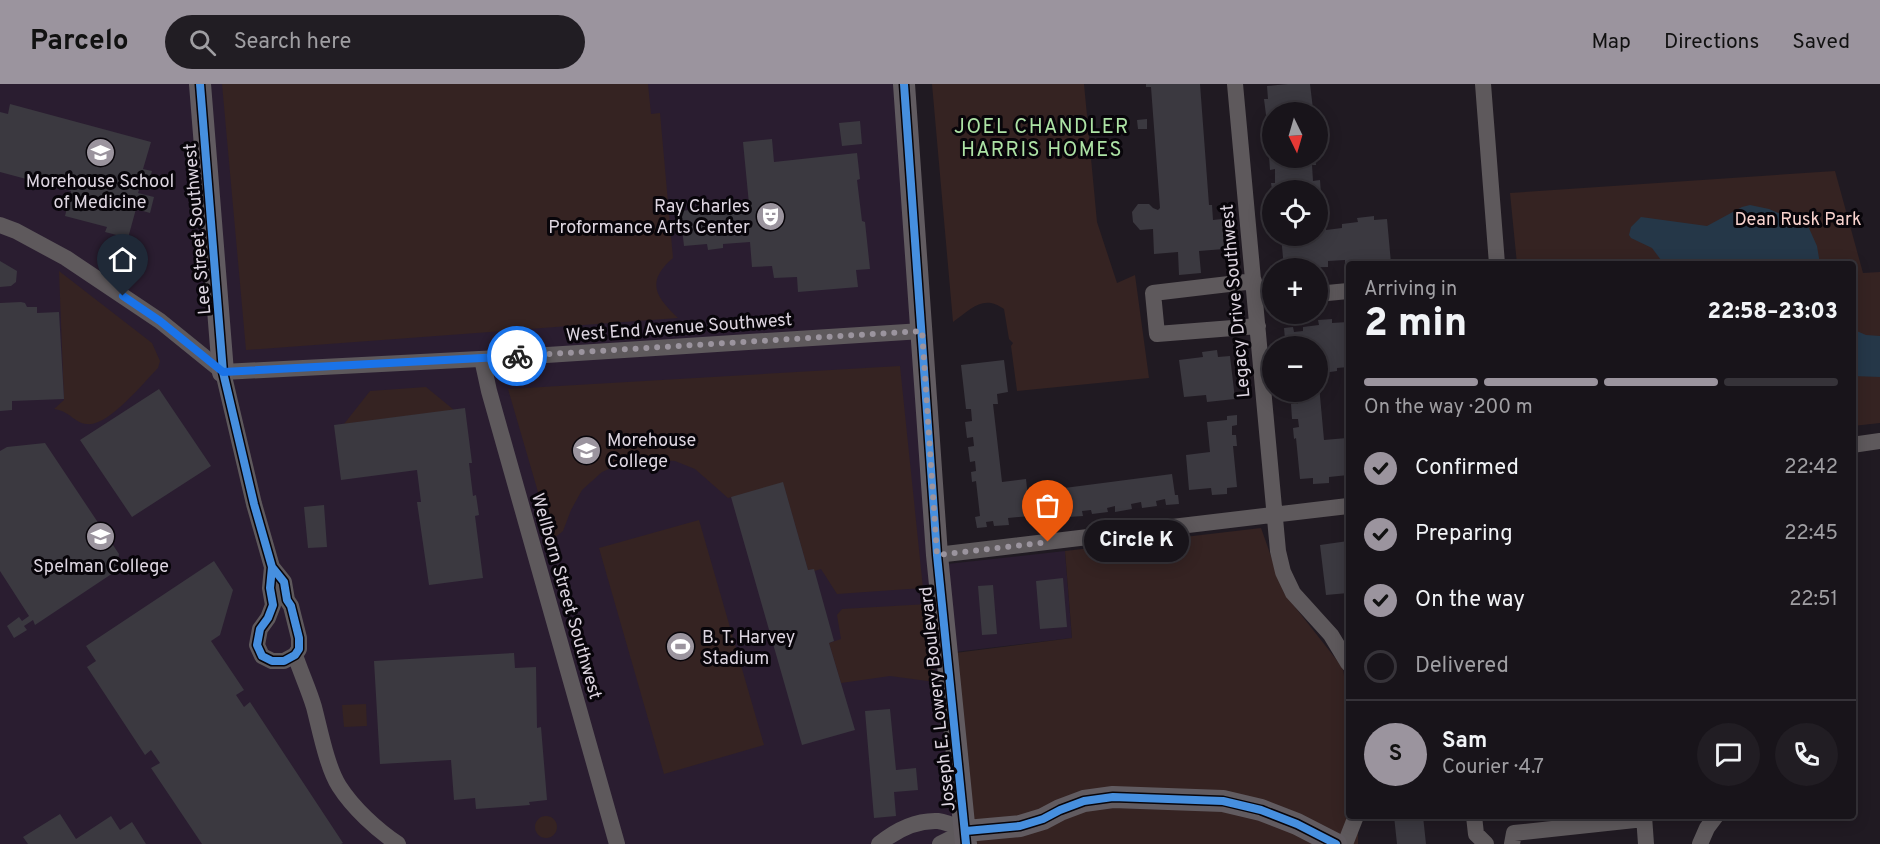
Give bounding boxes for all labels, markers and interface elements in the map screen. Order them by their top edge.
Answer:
search box [165,15,585,69]
text: Parcelo [30,24,129,60]
icon: search [186,26,219,59]
text: Search here [234,29,351,56]
text: Map [1591,29,1631,56]
text: Directions [1664,29,1759,56]
text: Saved [1792,29,1850,56]
north arrow [1262,102,1328,168]
map controls [1262,102,1328,402]
district label: JOEL CHANDLER HARRIS HOMES [954,115,1130,164]
school or university icon: Morehouse School of Medicine [84,136,116,168]
street label: Lee Street Southwest [180,142,217,316]
place label: Morehouse School of Medicine [26,171,174,215]
button: locate [1262,180,1328,246]
place label: Ray Charles Proformance Arts Center [548,196,750,240]
theatre icon: Ray Charles Proformance Arts Center [755,200,787,232]
street label: Legacy Drive Southwest [1217,203,1256,399]
park label: Dean Rusk Park [1735,209,1861,232]
pin [97,234,148,296]
icon: home [106,243,139,276]
button: + [1262,258,1328,324]
text: Arriving in [1364,277,1457,303]
text: 22:58–23:03 [1708,299,1838,326]
text: 2 min [1364,301,1467,350]
street label: West End Avenue Southwest [565,309,793,348]
courier [487,326,547,386]
button: − [1262,336,1328,402]
icon: bike [501,340,534,373]
text: On the way · 200 m [1364,395,1533,421]
place label: Morehouse College [607,430,696,474]
school or university icon: Morehouse College [570,434,602,466]
icon: check [1364,452,1397,485]
text: Confirmed [1415,455,1519,482]
text: 22:42 [1784,455,1838,481]
pin [1022,480,1073,542]
icon: bag [1031,489,1064,522]
street label: Wellborn Street Southwest [525,491,606,702]
icon: check [1364,518,1397,551]
school or university icon: Spelman College [85,521,117,553]
callout: Circle K [1084,521,1189,563]
text: Preparing [1415,521,1513,548]
text: 22:45 [1784,521,1838,547]
text: Circle K [1099,528,1174,554]
place label: Spelman College [33,556,169,579]
icon: check [1364,584,1397,617]
street label: Joseph E. Lowery Boulevard [915,585,962,813]
text: On the way [1415,587,1525,614]
text: 22:51 [1789,587,1838,613]
place label: B. T. Harvey Stadium [702,627,795,671]
sports icon: B. T. Harvey Stadium [665,631,697,663]
text: Delivered [1415,653,1509,680]
button: chat [1697,723,1760,786]
button: phone [1775,723,1838,786]
text: Sam [1442,728,1487,755]
text: S [1389,741,1402,768]
text: Courier · 4.7 [1442,755,1544,781]

